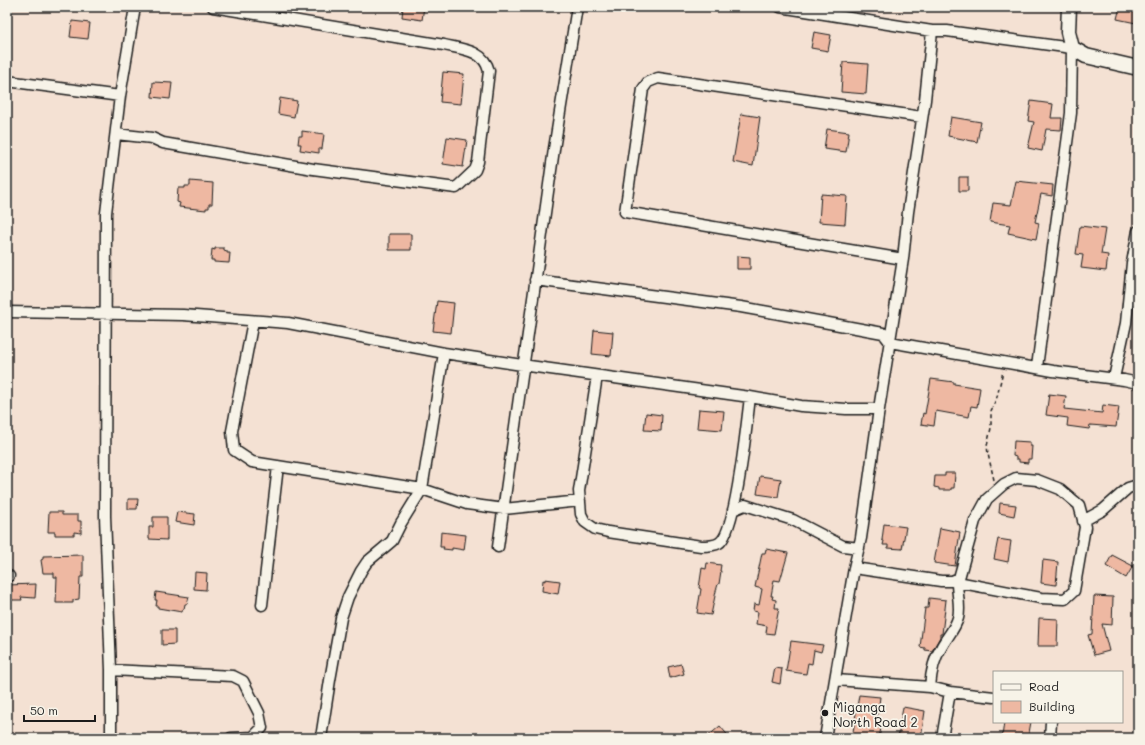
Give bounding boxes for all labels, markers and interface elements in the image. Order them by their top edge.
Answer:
legend [993,671,1123,723]
text: Road [1029,678,1059,694]
scale bar [24,697,95,723]
place label: Miganga North Road 2 [833,698,918,730]
text: Building [1029,698,1075,714]
text: 50 m [30,702,58,718]
marker: Miganga North Road 2 [820,708,830,718]

